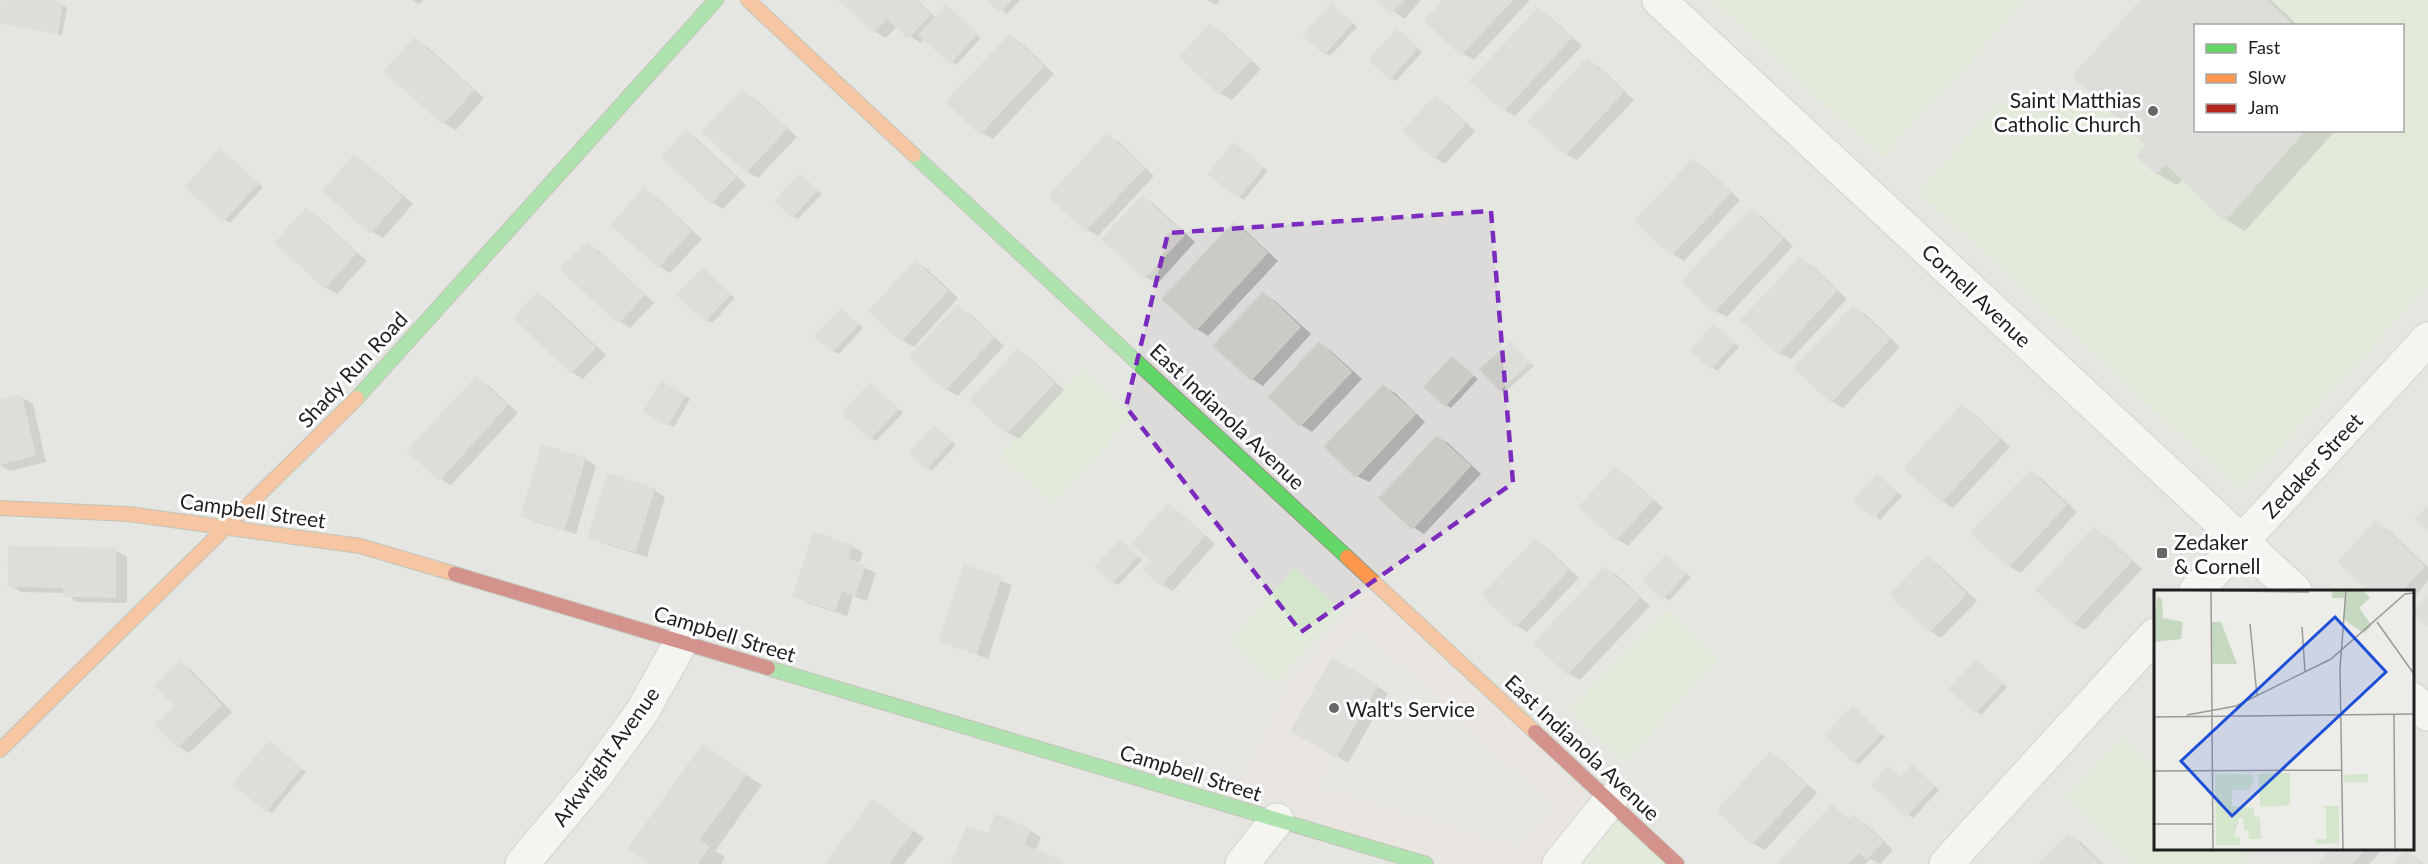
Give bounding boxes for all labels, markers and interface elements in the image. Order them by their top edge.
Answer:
legend [2194,24,2404,132]
text: Fast [2248,36,2281,58]
text: Slow [2248,66,2286,88]
place label: Saint Matthias Catholic Church [1994,87,2141,136]
text: Jam [2248,96,2279,118]
marker: Saint Matthias Catholic Church [2146,104,2160,118]
street label: Cornell Avenue [1917,238,2037,352]
street label: Shady Run Road [292,306,412,432]
street label: East Indianola Avenue [1145,338,1311,494]
street label: Zedaker Street [2257,407,2367,523]
street label: Campbell Street [179,487,328,533]
place label: Zedaker & Cornell [2174,529,2260,578]
marker: Zedaker & Cornell [2155,546,2169,560]
inset map [2154,590,2413,849]
street label: Campbell Street [651,600,799,667]
street label: East Indianola Avenue [1500,669,1666,825]
street label: Arkwright Avenue [546,682,664,830]
place label: Walt's Service [1346,696,1475,721]
marker: Walt's Service [1327,701,1341,715]
street label: Campbell Street [1117,739,1265,806]

